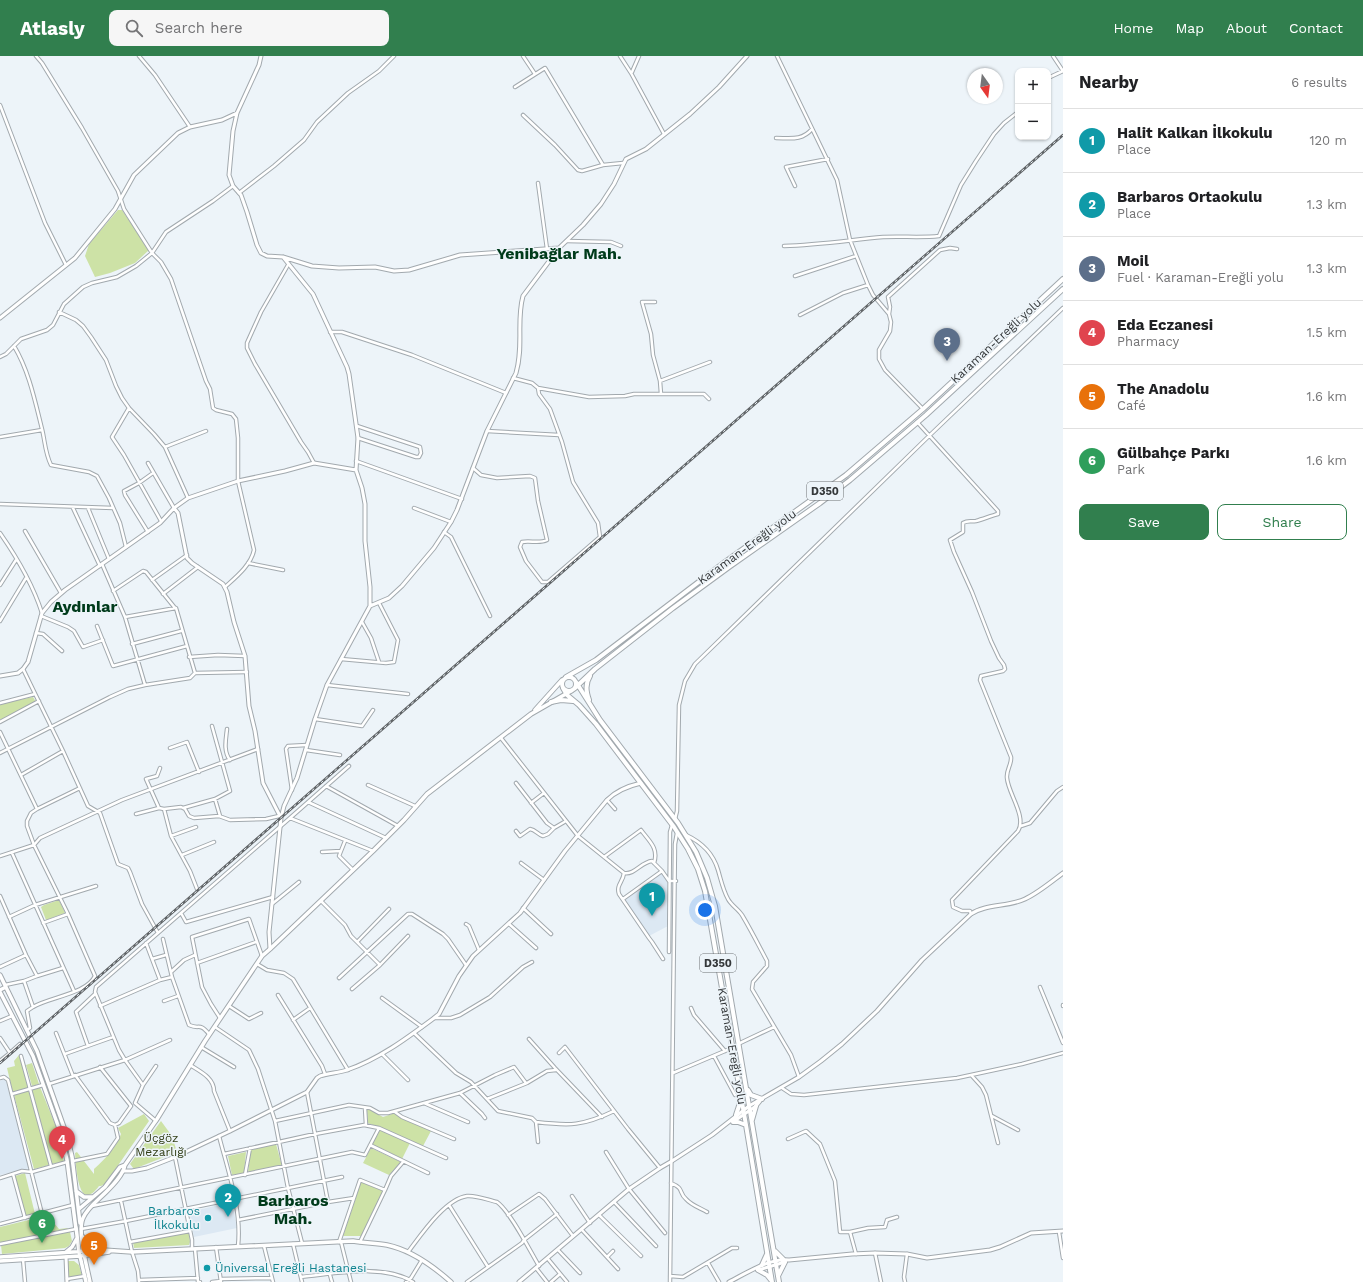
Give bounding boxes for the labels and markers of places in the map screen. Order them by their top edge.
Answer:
pin: 3 [934,328,960,361]
pin: 1 [639,883,665,916]
pin: 4 [49,1126,75,1159]
pin: 2 [215,1184,241,1217]
place label: Barbaros İlkokulu [148,1204,200,1232]
pin: 6 [29,1210,55,1243]
marker: Barbaros İlkokulu [203,1213,213,1223]
pin: 5 [81,1232,107,1265]
place label: Üniversal Ereğli Hastanesi [215,1261,367,1275]
marker: Üniversal Ereğli Hastanesi [202,1263,212,1273]

